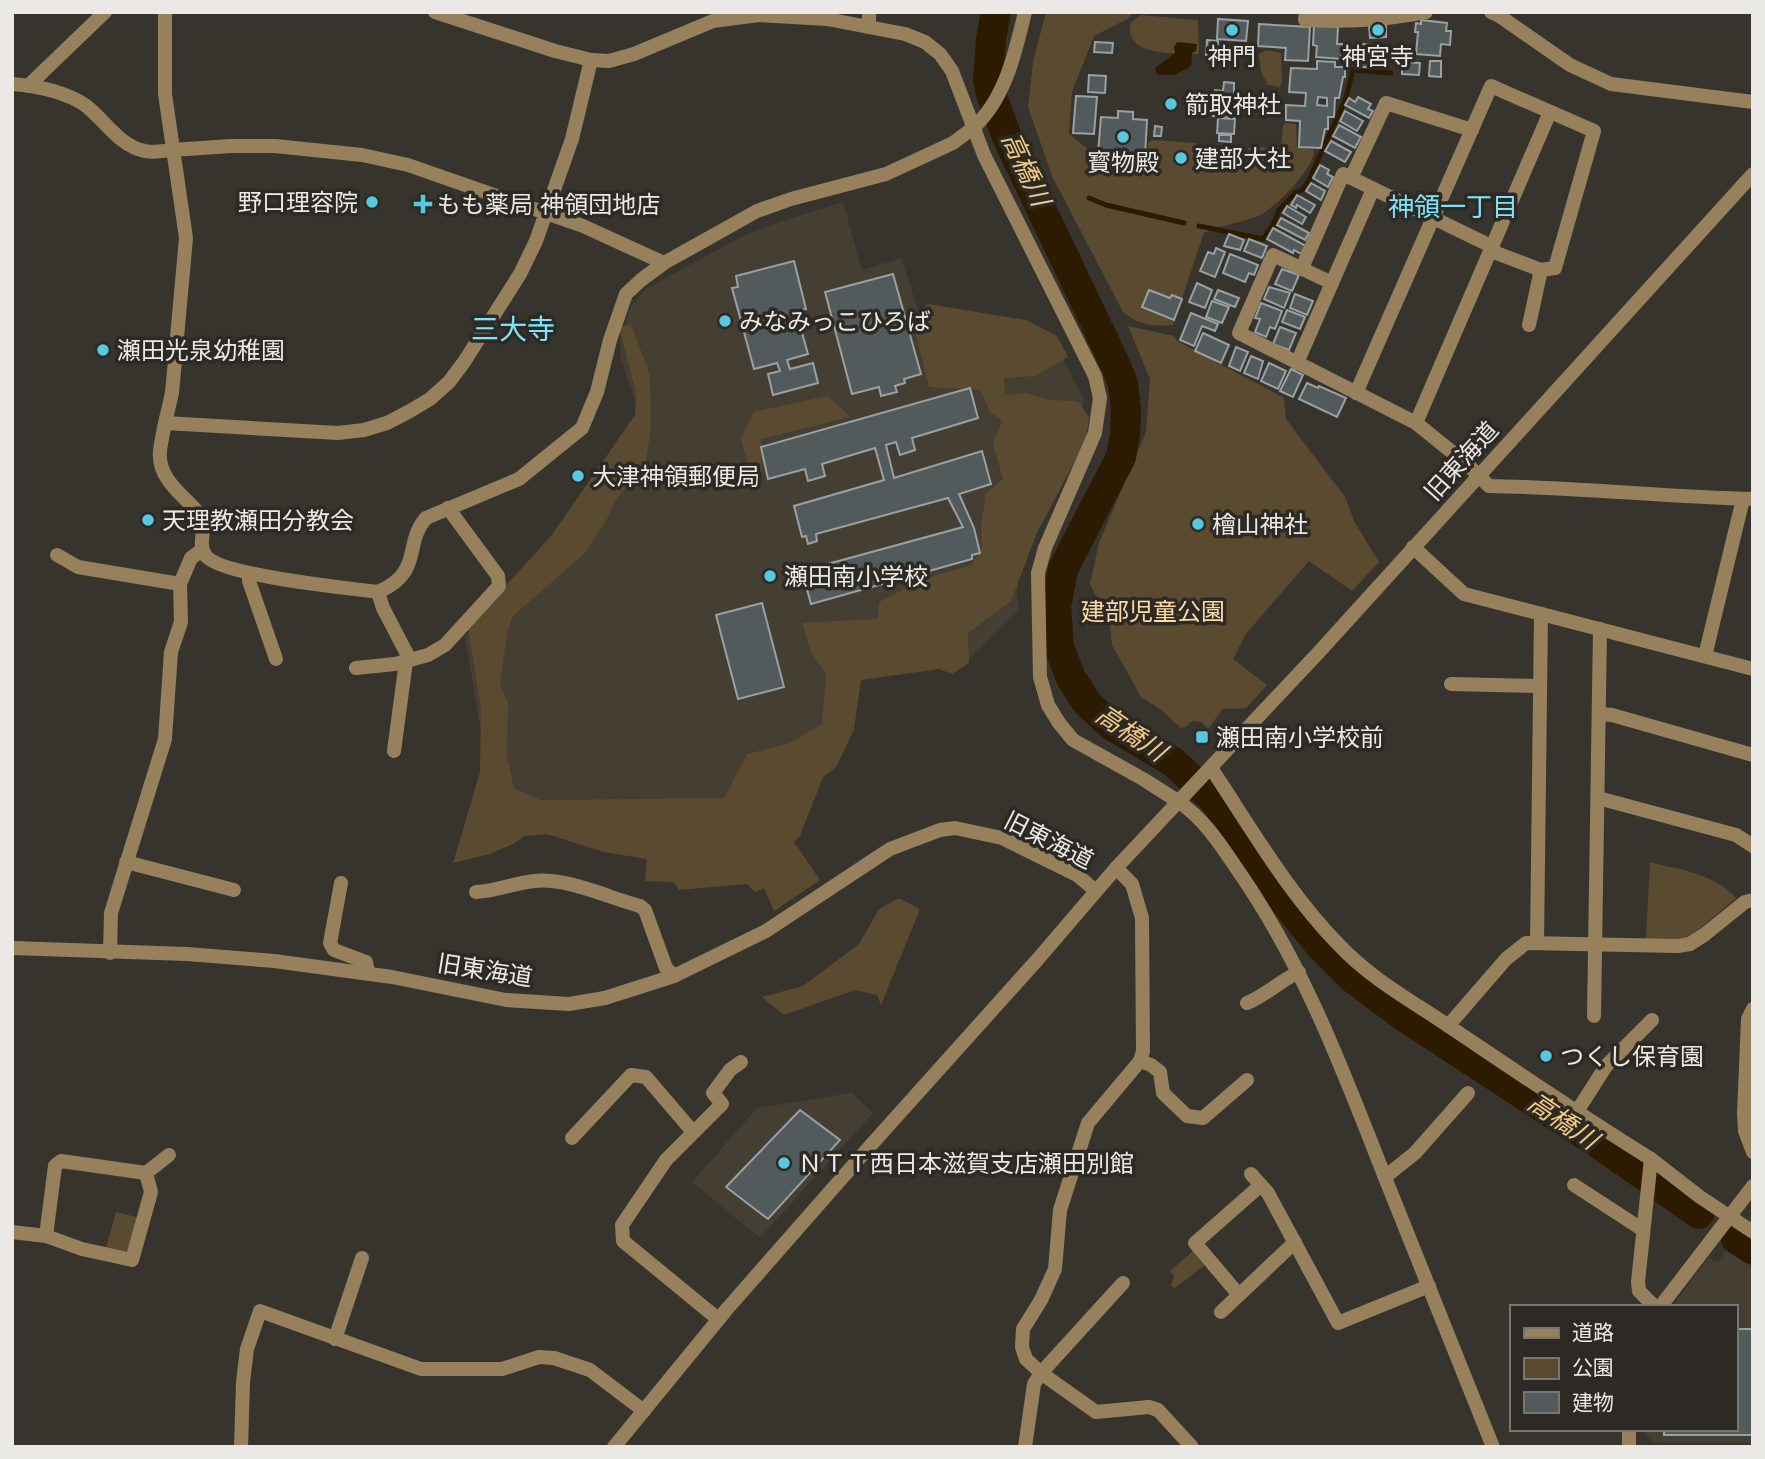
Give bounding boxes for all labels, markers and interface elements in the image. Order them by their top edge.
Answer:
marker: 神門 [1224,22,1240,38]
marker: 神宮寺 [1370,22,1386,38]
place label: 神門 [1208,39,1256,74]
place label: 神宮寺 [1342,39,1414,74]
place label: 箭取神社 [1185,87,1281,122]
marker: 箭取神社 [1163,96,1179,112]
water label: 高橋川 [992,126,1061,215]
marker: 寳物殿 [1115,129,1131,145]
place label: 建部大社 [1195,141,1291,176]
place label: 寳物殿 [1087,145,1159,180]
marker: 建部大社 [1173,150,1189,166]
place label: 野口理容院 [238,185,358,220]
place label: もも薬局 神領団地店 [437,187,660,222]
district label: 神領一丁目 [1388,188,1518,226]
marker: 野口理容院 [364,194,380,210]
marker: もも薬局 神領団地店 [415,196,431,212]
place label: みなみっこひろば [739,304,931,339]
district label: 三大寺 [471,309,555,350]
marker: みなみっこひろば [717,313,733,329]
place label: 瀬田光泉幼稚園 [117,333,285,368]
marker: 瀬田光泉幼稚園 [95,342,111,358]
street label: 旧東海道 [1416,414,1506,508]
place label: 大津神領郵便局 [592,459,760,494]
marker: 大津神領郵便局 [570,468,586,484]
place label: 天理教瀬田分教会 [162,503,354,538]
place label: 檜山神社 [1212,507,1308,542]
marker: 天理教瀬田分教会 [140,512,156,528]
marker: 檜山神社 [1190,516,1206,532]
place label: 瀬田南小学校 [784,559,928,594]
marker: 瀬田南小学校 [762,568,778,584]
park label: 建部児童公園 [1081,594,1225,629]
water label: 高橋川 [1088,695,1176,772]
place label: 瀬田南小学校前 [1216,720,1384,755]
marker: 瀬田南小学校前 [1194,729,1210,745]
street label: 旧東海道 [998,803,1100,877]
street label: 旧東海道 [435,945,535,995]
place label: つくし保育園 [1560,1039,1704,1074]
marker: つくし保育園 [1538,1048,1554,1064]
water label: 高橋川 [1520,1083,1608,1160]
place label: ＮＴＴ西日本滋賀支店瀬田別館 [798,1146,1134,1181]
marker: ＮＴＴ西日本滋賀支店瀬田別館 [776,1155,792,1171]
legend [1510,1305,1737,1431]
text: 道路 [1572,1318,1614,1348]
text: 公園 [1572,1353,1614,1383]
text: 建物 [1572,1388,1614,1418]

